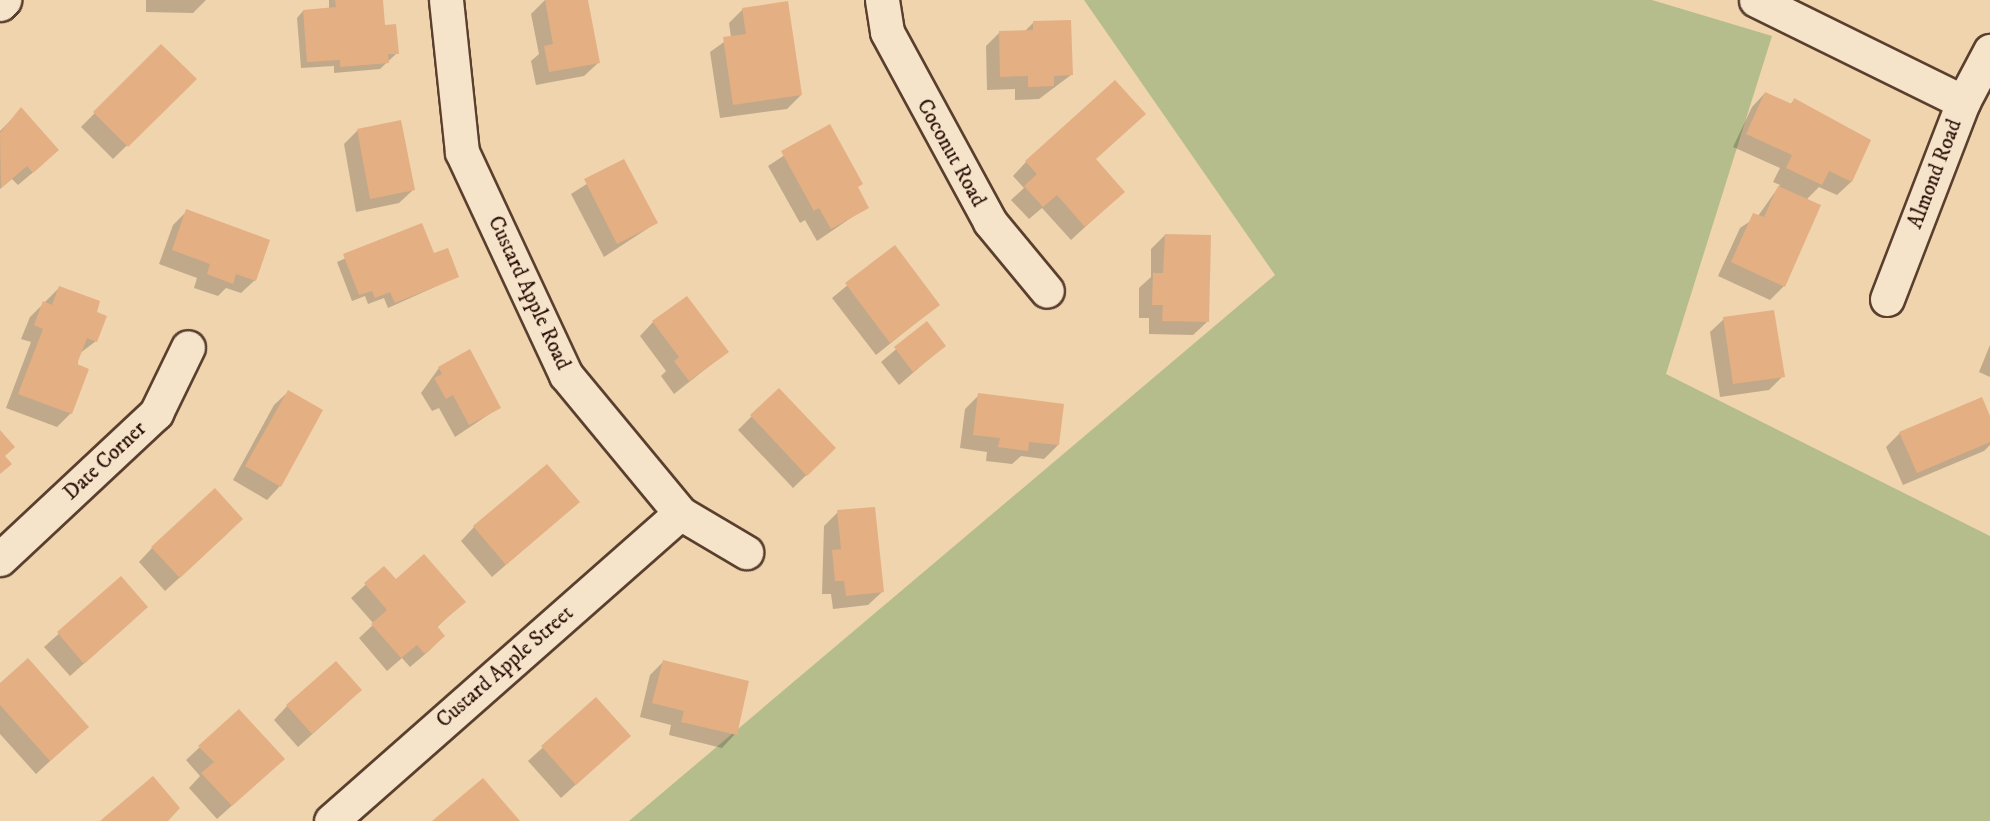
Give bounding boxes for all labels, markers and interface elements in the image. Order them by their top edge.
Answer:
street label: Coconut Road [911,95,991,211]
street label: Almond Road [1903,116,1967,232]
street label: Custard Apple Road [482,212,576,374]
street label: Date Corner [58,416,152,506]
street label: Custard Apple Street [431,601,579,733]

